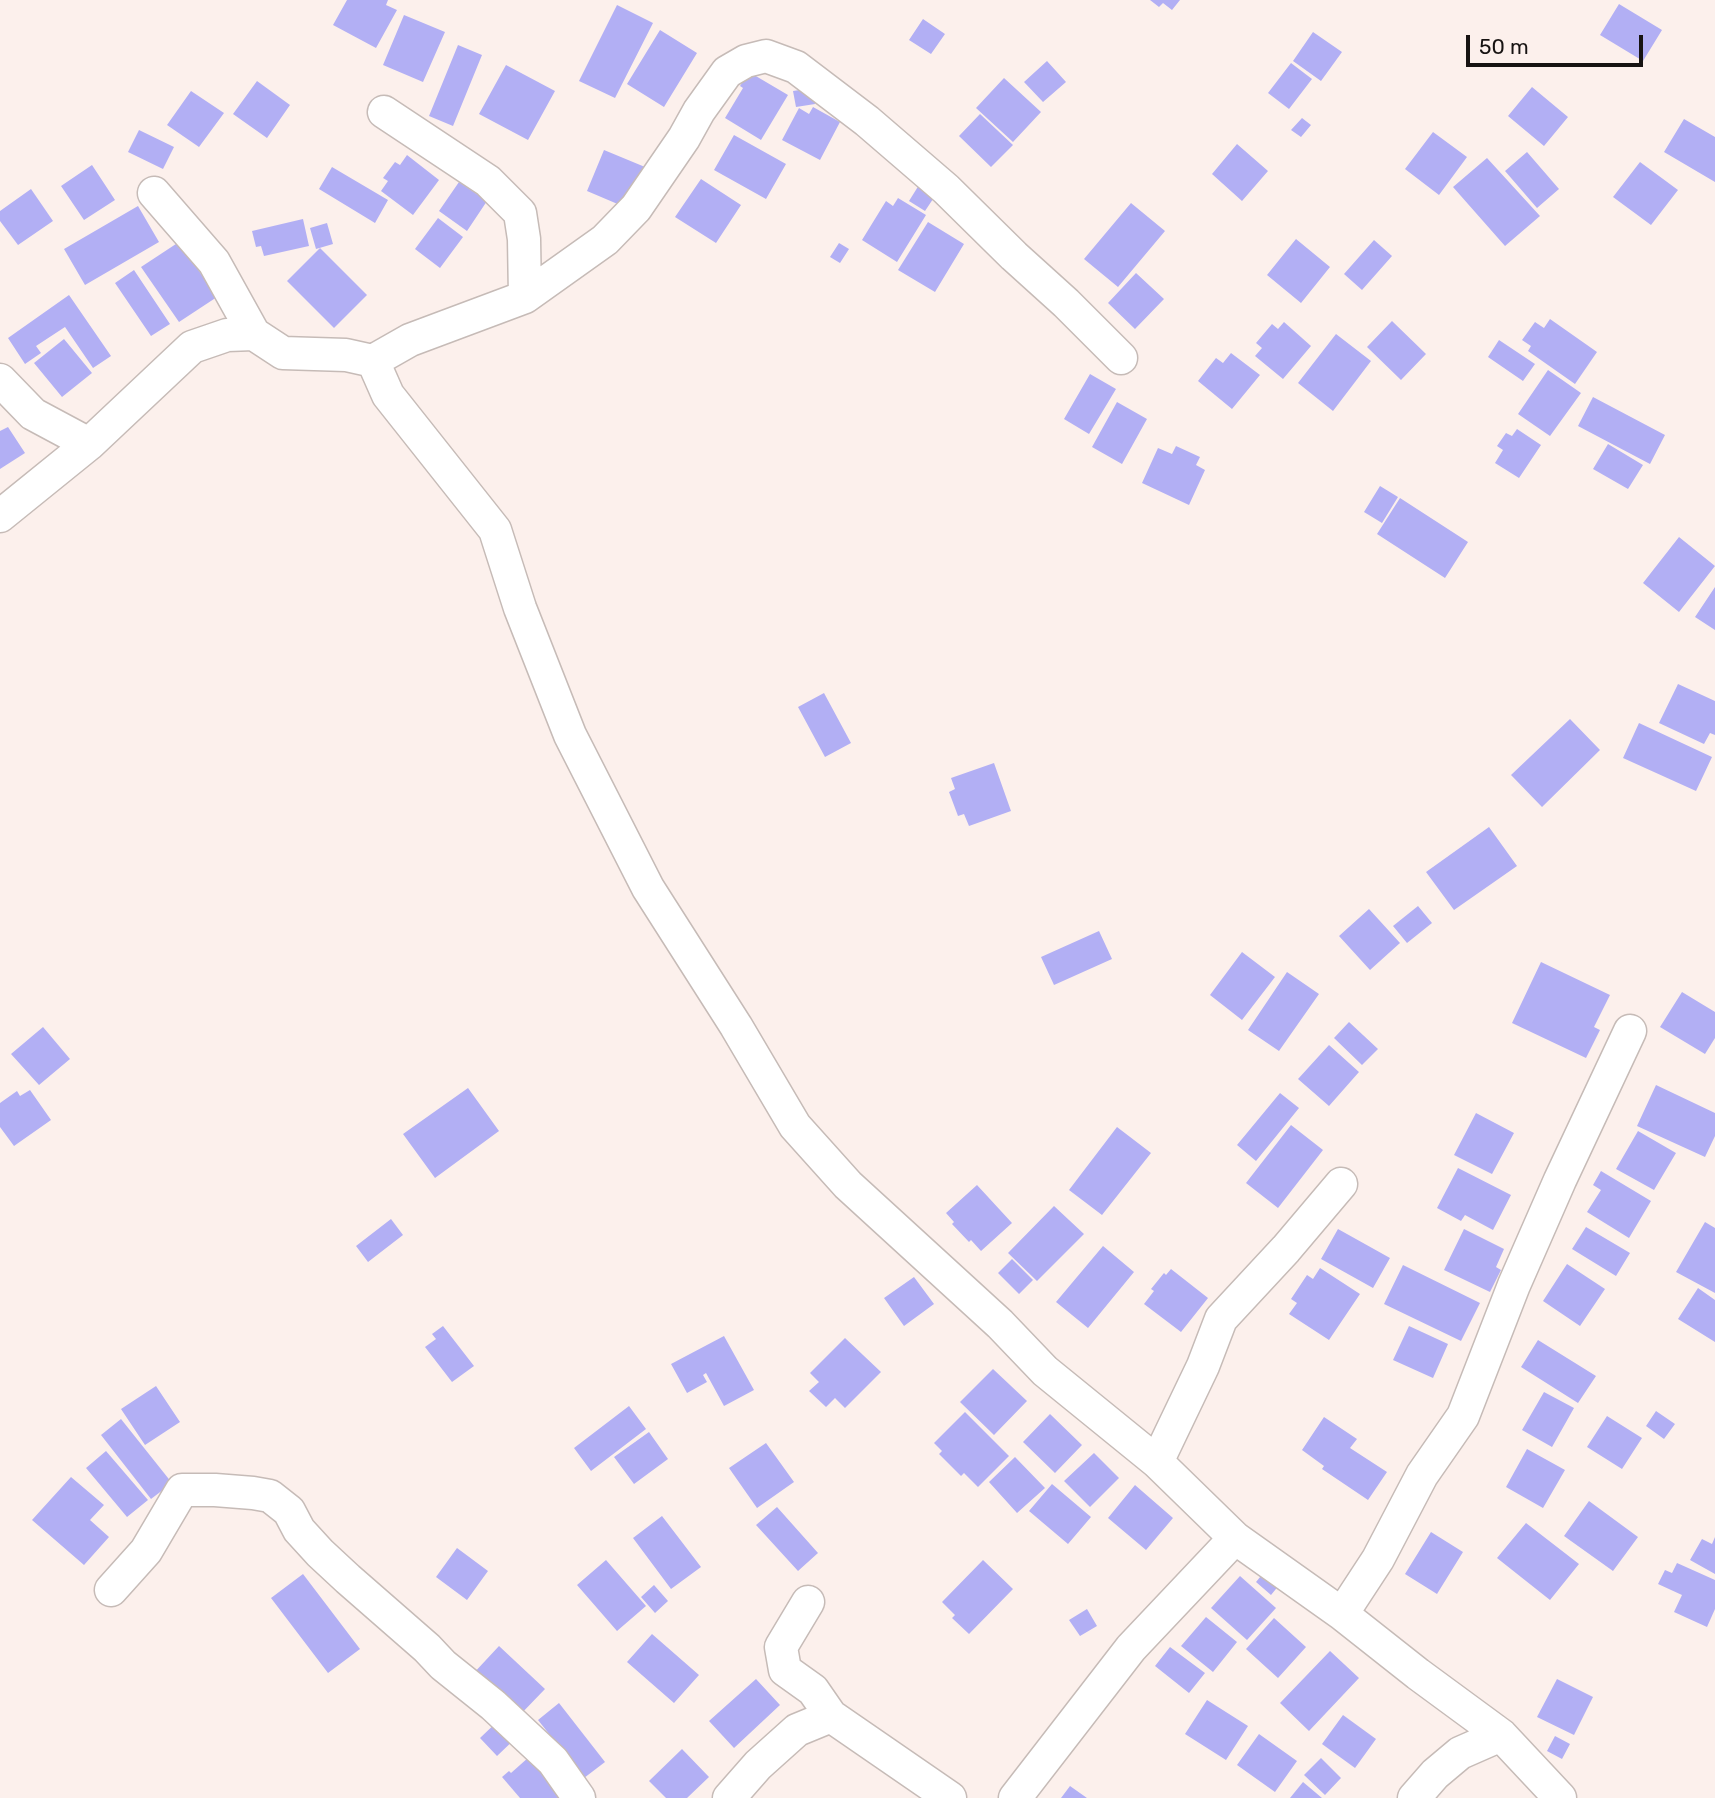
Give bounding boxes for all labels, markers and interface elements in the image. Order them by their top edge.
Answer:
scale bar [1470,21,1647,65]
text: 50 m [1479,34,1529,59]

